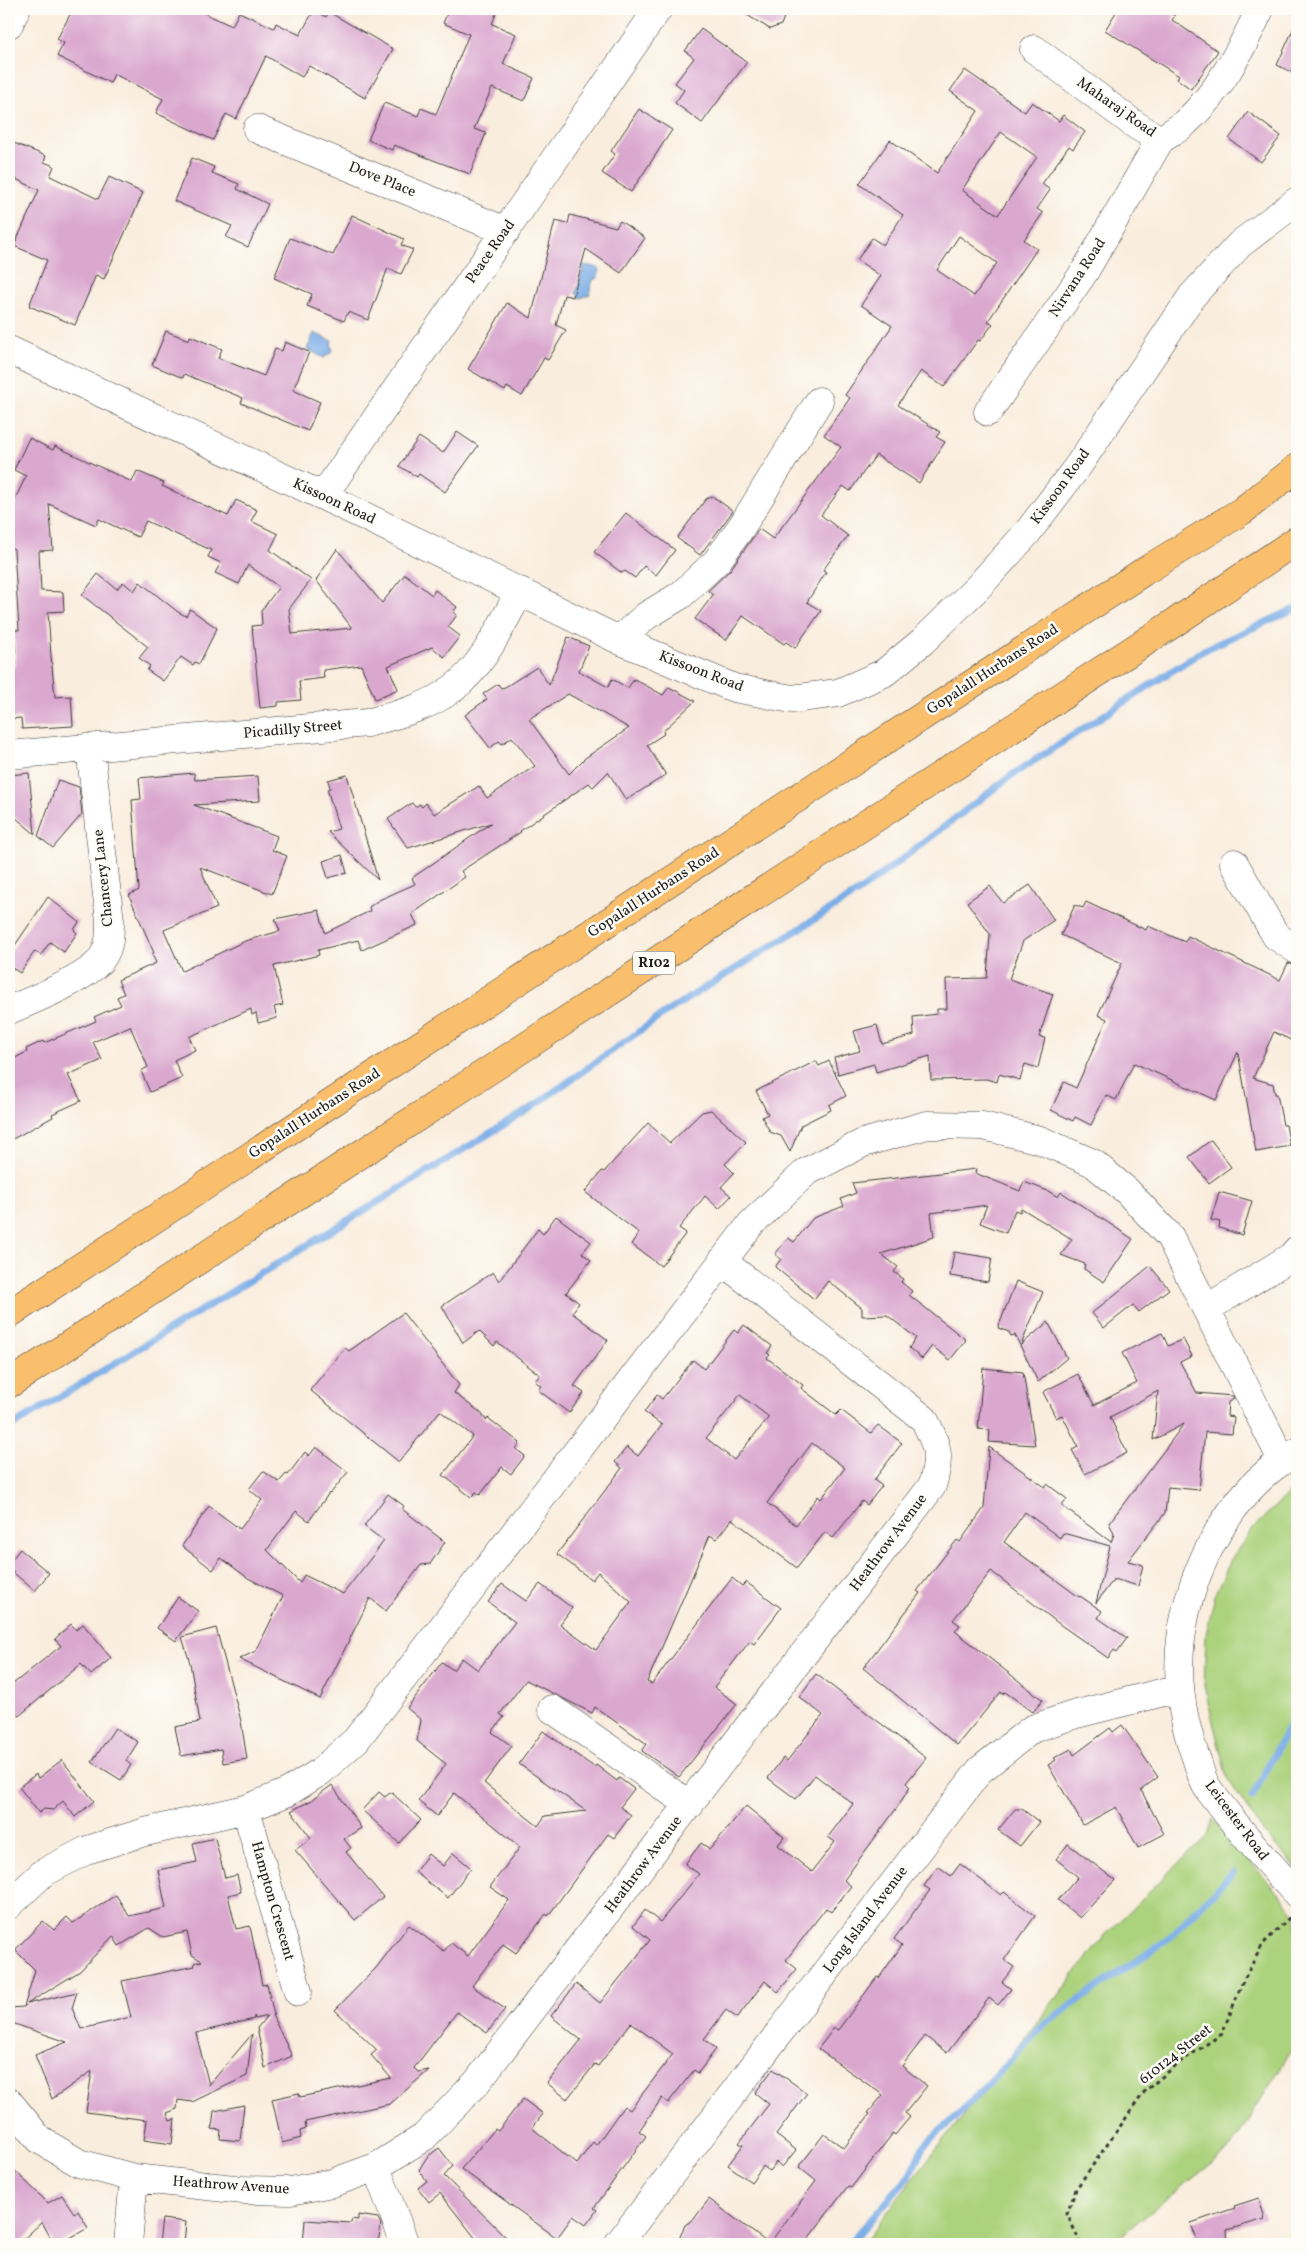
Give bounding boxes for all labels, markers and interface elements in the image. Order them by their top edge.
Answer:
street label: Maharaj Road [1072,73,1160,143]
street label: Dove Place [345,157,419,203]
street label: Peace Road [461,216,521,288]
street label: Nirvana Road [1045,234,1111,322]
street label: Kissoon Road [1026,445,1096,529]
street label: Kissoon Road [289,474,379,530]
street label: Gopalall Hurbans Road [923,620,1063,720]
street label: Kissoon Road [656,646,746,698]
street label: Picadilly Street [243,715,343,745]
street label: Chancery Lane [88,828,120,928]
street label: Gopalall Hurbans Road [584,843,724,943]
road number: R102 [633,951,675,974]
street label: Gopalall Hurbans Road [245,1064,385,1164]
street label: Heathrow Avenue [845,1490,933,1596]
street label: Leicester Road [1199,1776,1273,1866]
street label: Heathrow Avenue [600,1812,688,1918]
street label: Hampton Crescent [245,1839,299,1963]
street label: Long Island Avenue [819,1862,913,1978]
street label: 610124 Street [1135,2020,1217,2090]
street label: Heathrow Avenue [172,2171,290,2201]

